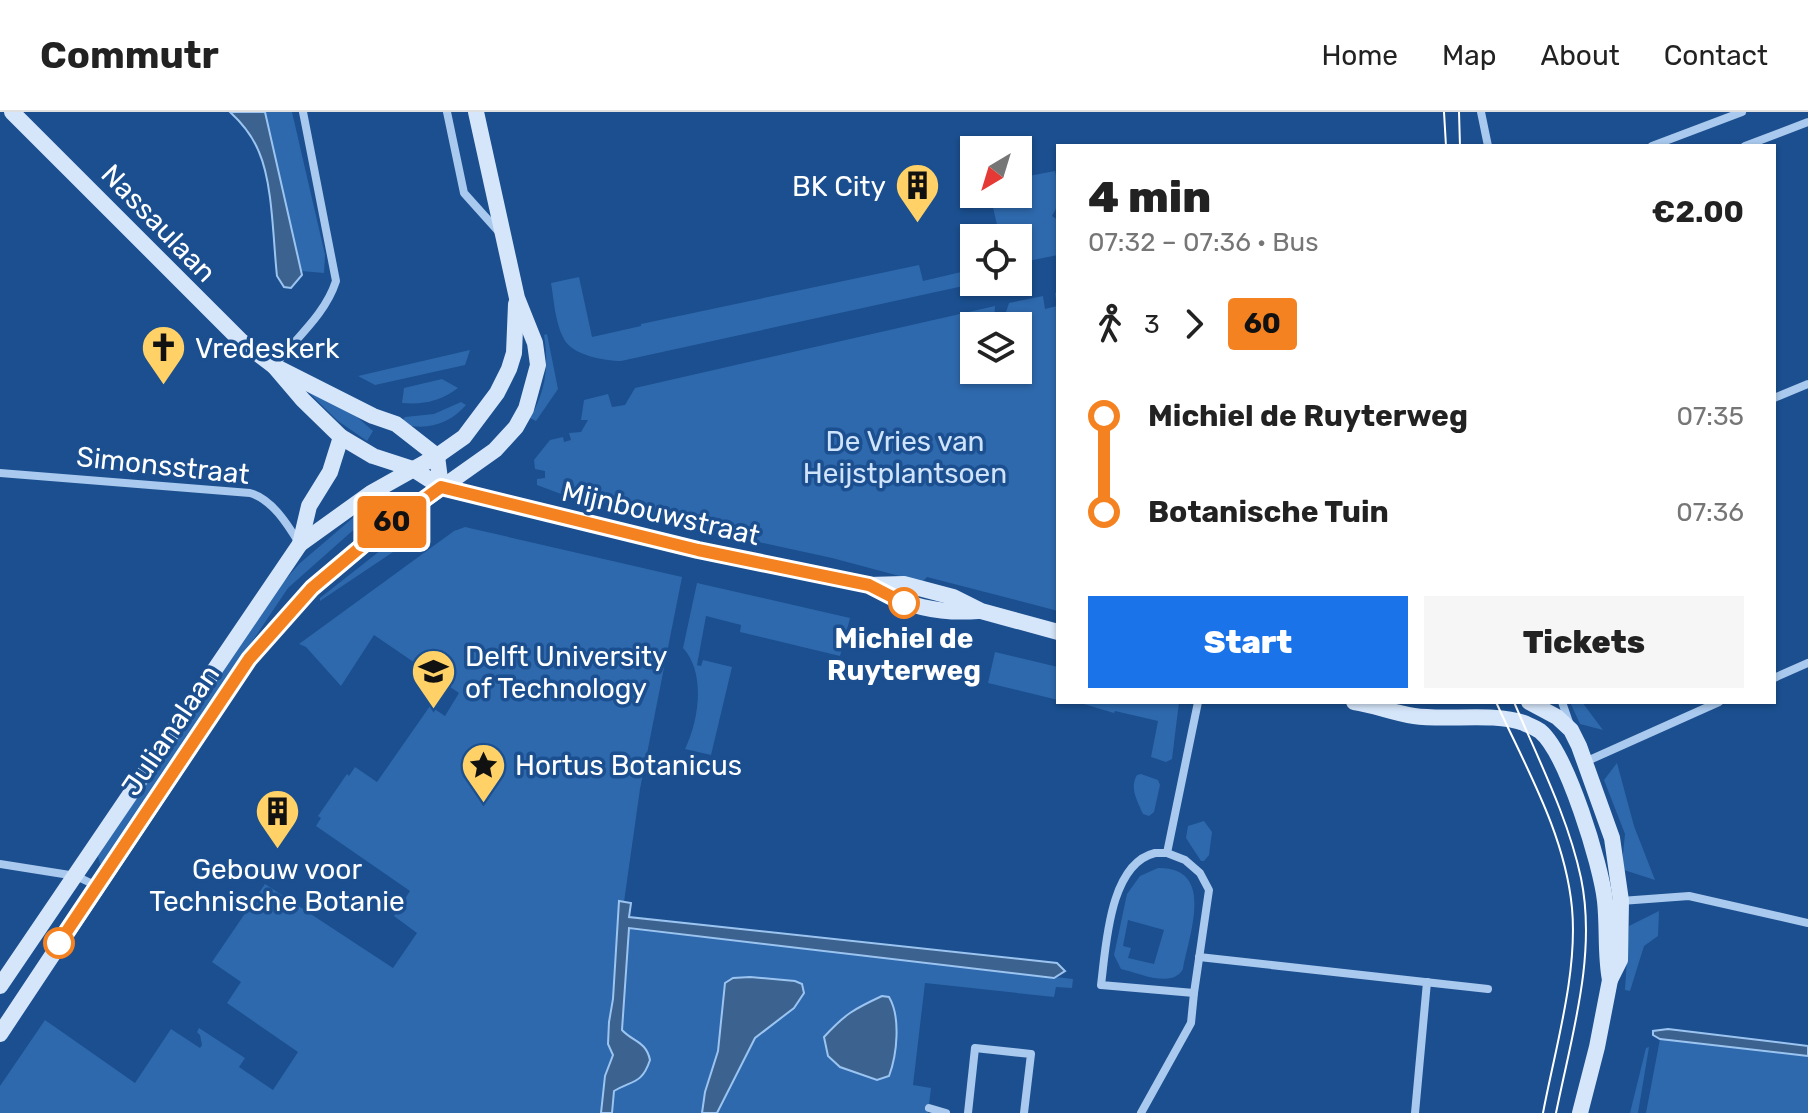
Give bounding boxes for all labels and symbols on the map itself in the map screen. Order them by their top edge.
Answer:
north arrow [960,136,1032,208]
street label: Nassaulaan [95,158,223,289]
building icon: BK City [893,162,941,225]
place label: BK City [792,170,886,203]
church icon: Vredeskerk [140,324,188,387]
place label: Vredeskerk [195,332,340,365]
park label: De Vries van Heijstplantsoen [803,425,1007,490]
street label: Simonsstraat [75,440,251,491]
street label: Mijnbouwstraat [559,475,763,552]
line badge: 60 [356,496,428,548]
marker: Michiel de Ruyterweg [889,588,919,618]
place label: Michiel de Ruyterweg [827,622,981,687]
place label: Delft University of Technology [465,640,668,705]
school or university icon: Delft University of Technology [410,648,458,711]
street label: Julianalaan [115,659,226,802]
place icon: Hortus Botanicus [460,741,508,804]
place label: Hortus Botanicus [515,749,742,782]
building icon: Gebouw voor Technische Botanie [253,788,301,851]
place label: Gebouw voor Technische Botanie [149,853,405,918]
unlabelled marker [44,928,74,958]

